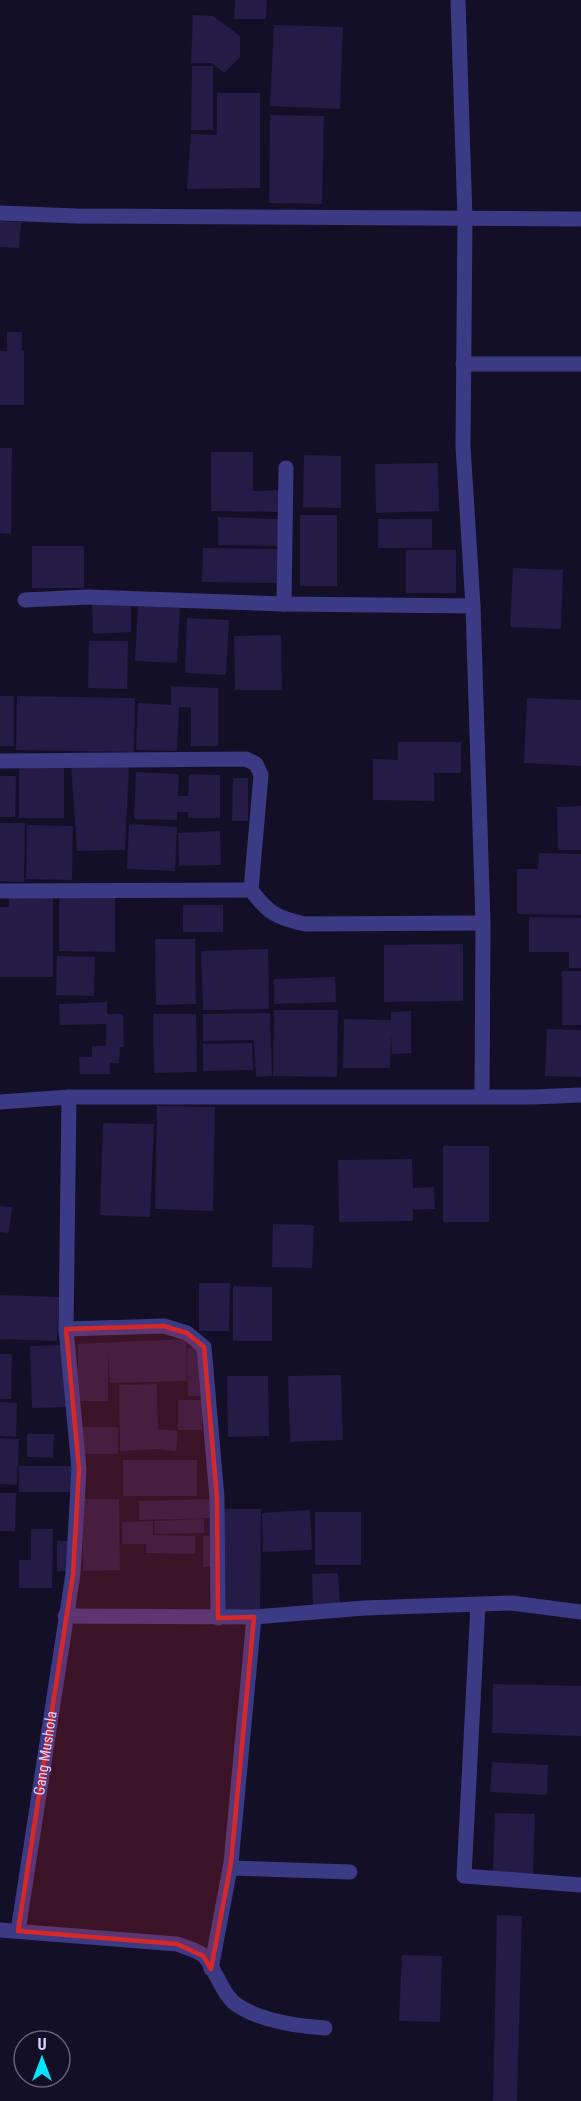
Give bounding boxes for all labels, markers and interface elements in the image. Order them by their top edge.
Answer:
street label: Gang Mushola [30,1710,61,1797]
north arrow [12,2029,72,2089]
text: U [37,2035,47,2054]

